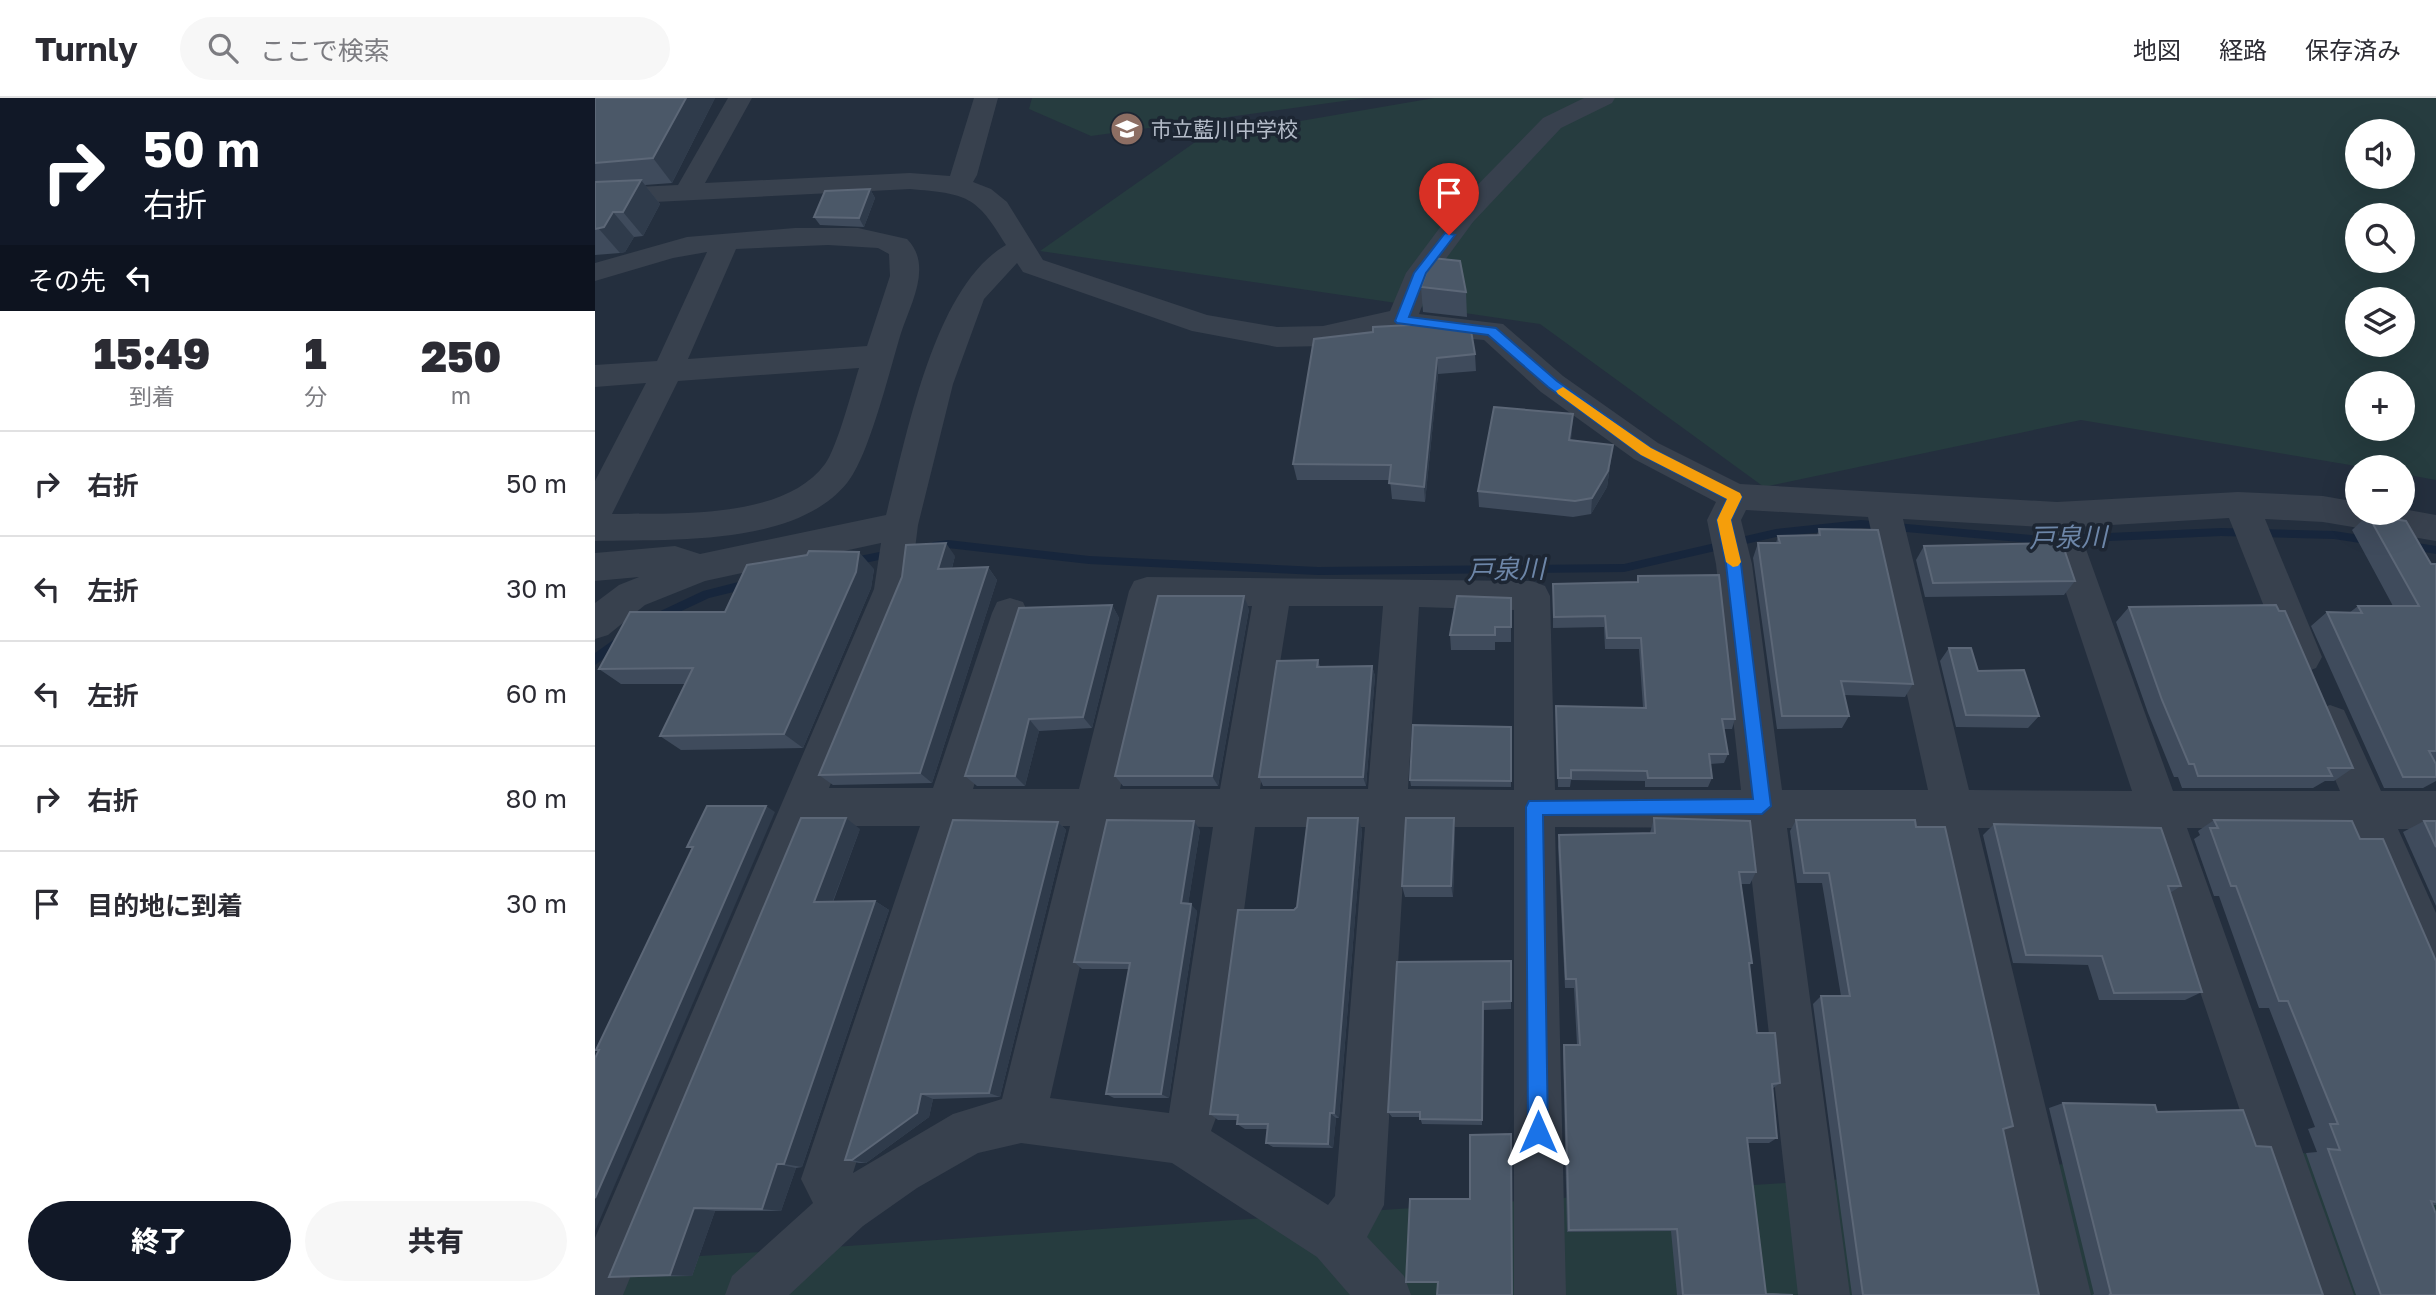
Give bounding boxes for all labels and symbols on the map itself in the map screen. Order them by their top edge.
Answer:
school or university icon: 市立藍川中学校 [1108,110,1146,148]
place label: 市立藍川中学校 [1151,116,1298,142]
pin [1419,163,1479,235]
water label: 戸泉川 [2029,521,2110,553]
water label: 戸泉川 [1467,553,1548,585]
position arrow [1501,1095,1575,1169]

